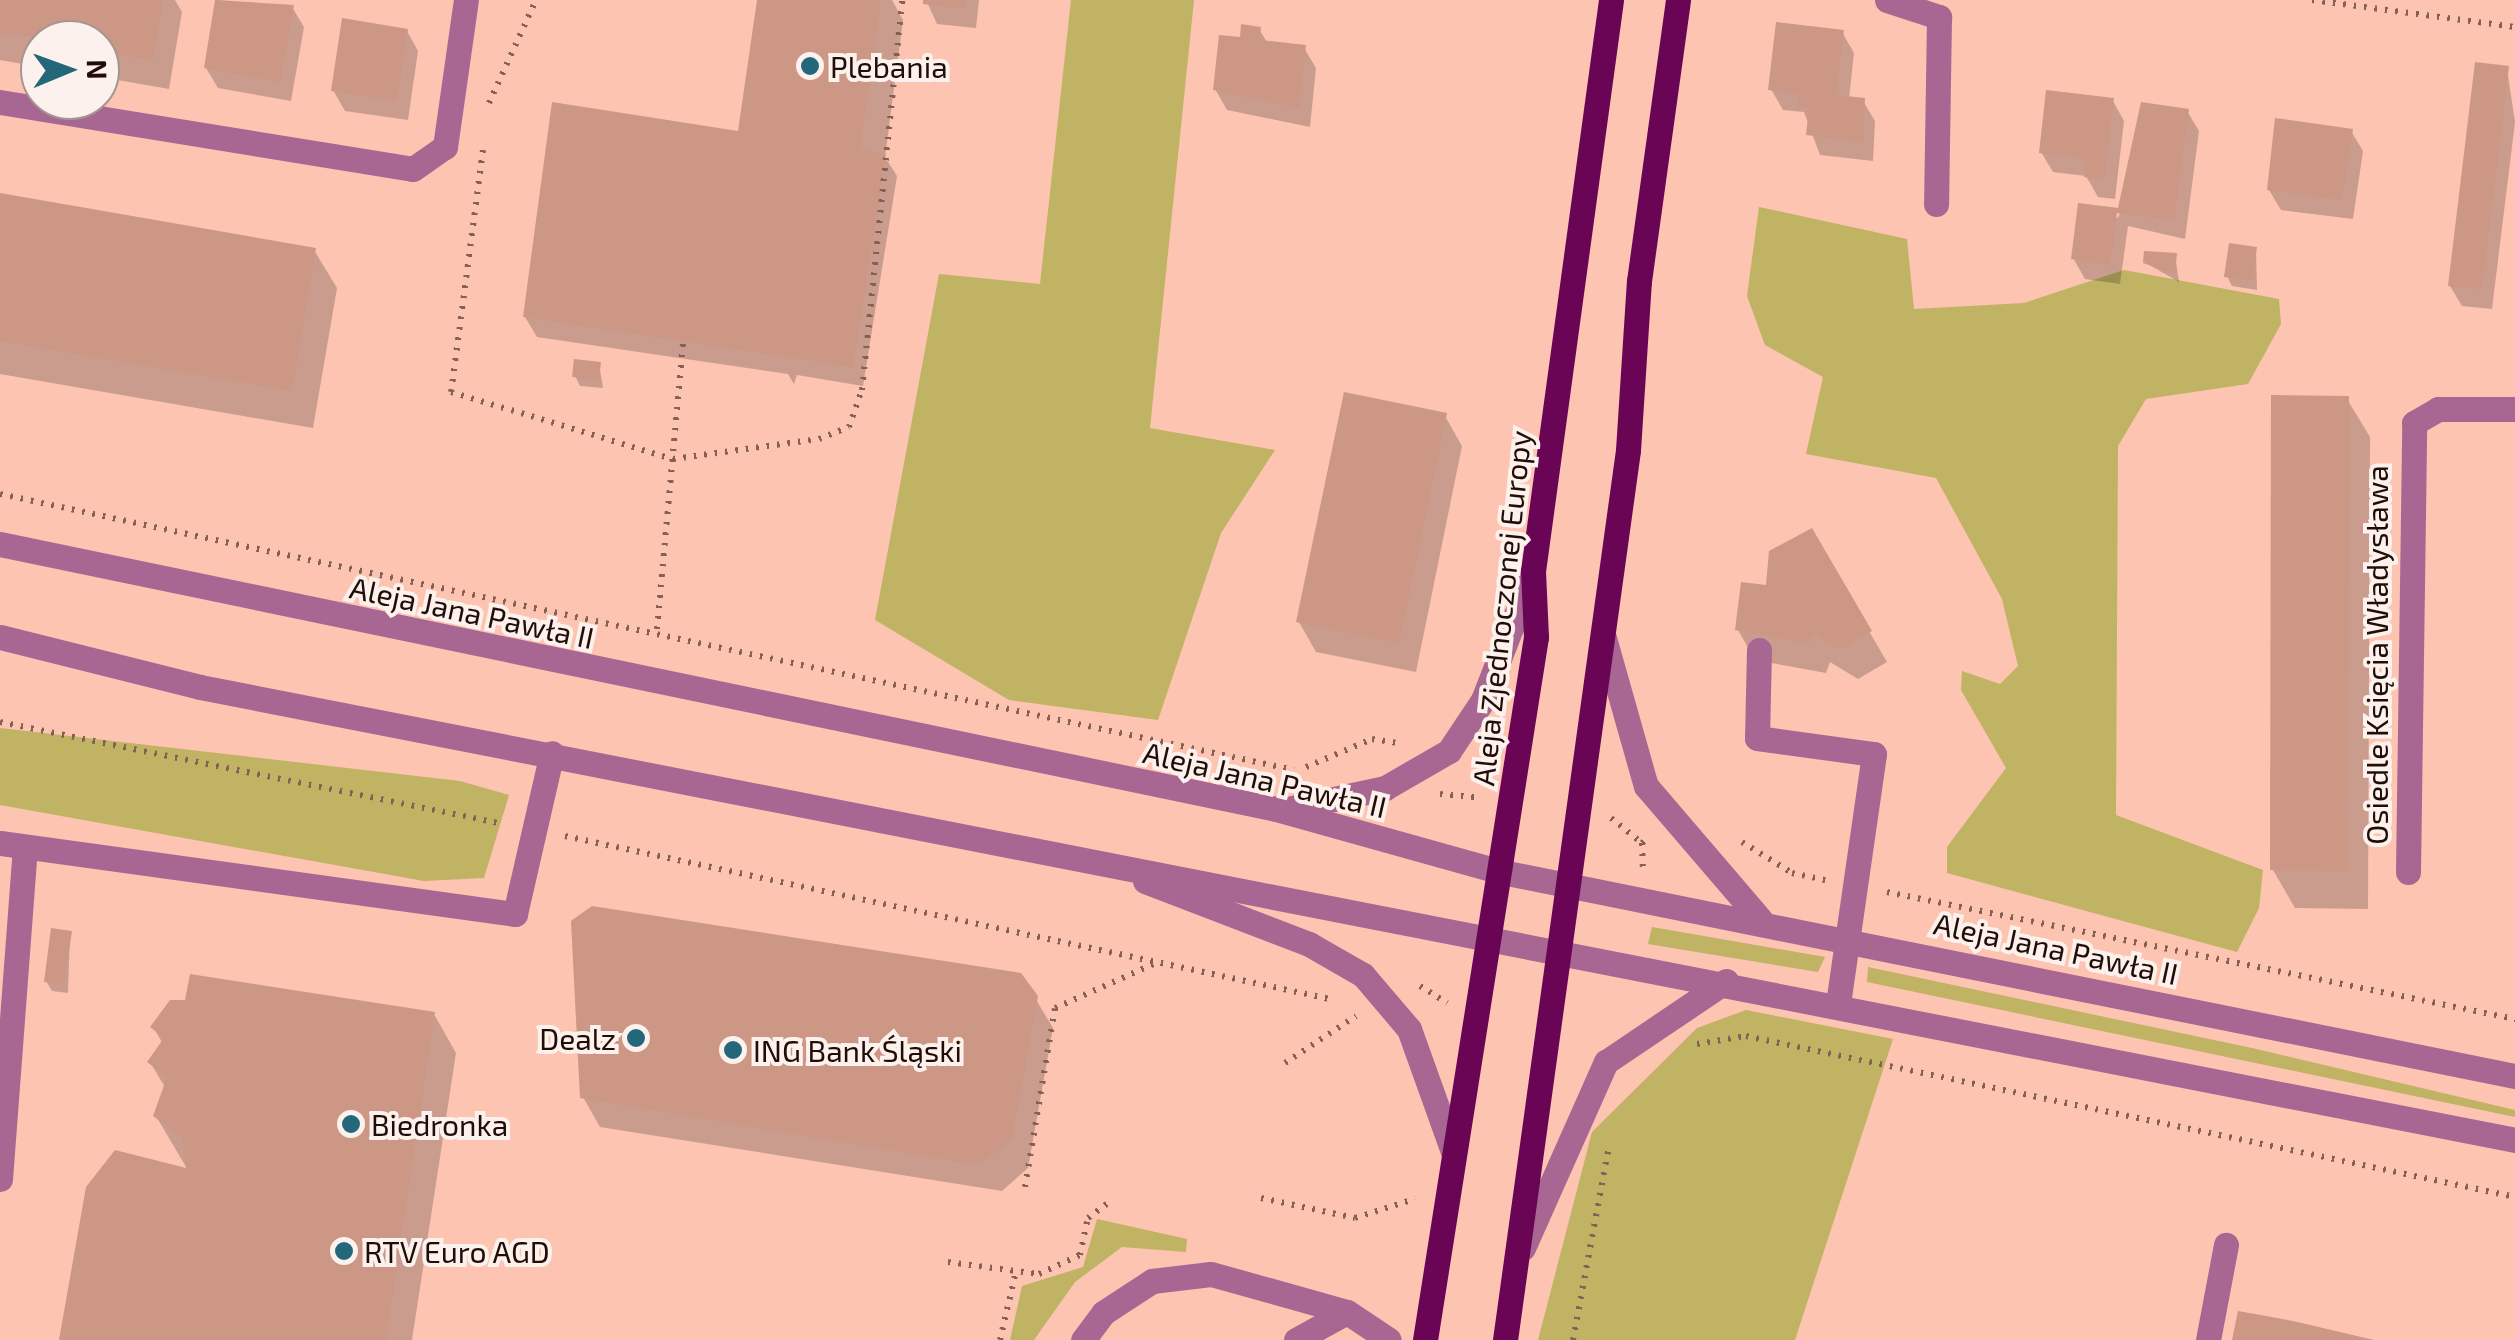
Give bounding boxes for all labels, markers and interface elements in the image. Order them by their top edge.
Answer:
north arrow [20,20,120,120]
place label: Plebania [830,48,948,84]
marker: Plebania [799,55,821,77]
text: N [81,59,115,80]
street label: Aleja Zjednoczonej Europy [1464,429,1538,787]
street label: Osiedle Księcia Władysława [2358,465,2394,845]
street label: Aleja Jana Pawła II [346,568,598,656]
street label: Aleja Jana Pawła II [1140,733,1390,825]
street label: Aleja Jana Pawła II [1930,904,2182,992]
place label: Dealz [539,1020,616,1056]
marker: Dealz [625,1027,647,1049]
place label: ING Bank Śląski [753,1032,962,1068]
marker: ING Bank Śląski [722,1039,744,1061]
place label: Biedronka [371,1106,508,1142]
marker: Biedronka [340,1113,362,1135]
place label: RTV Euro AGD [364,1233,551,1269]
marker: RTV Euro AGD [333,1240,355,1262]

